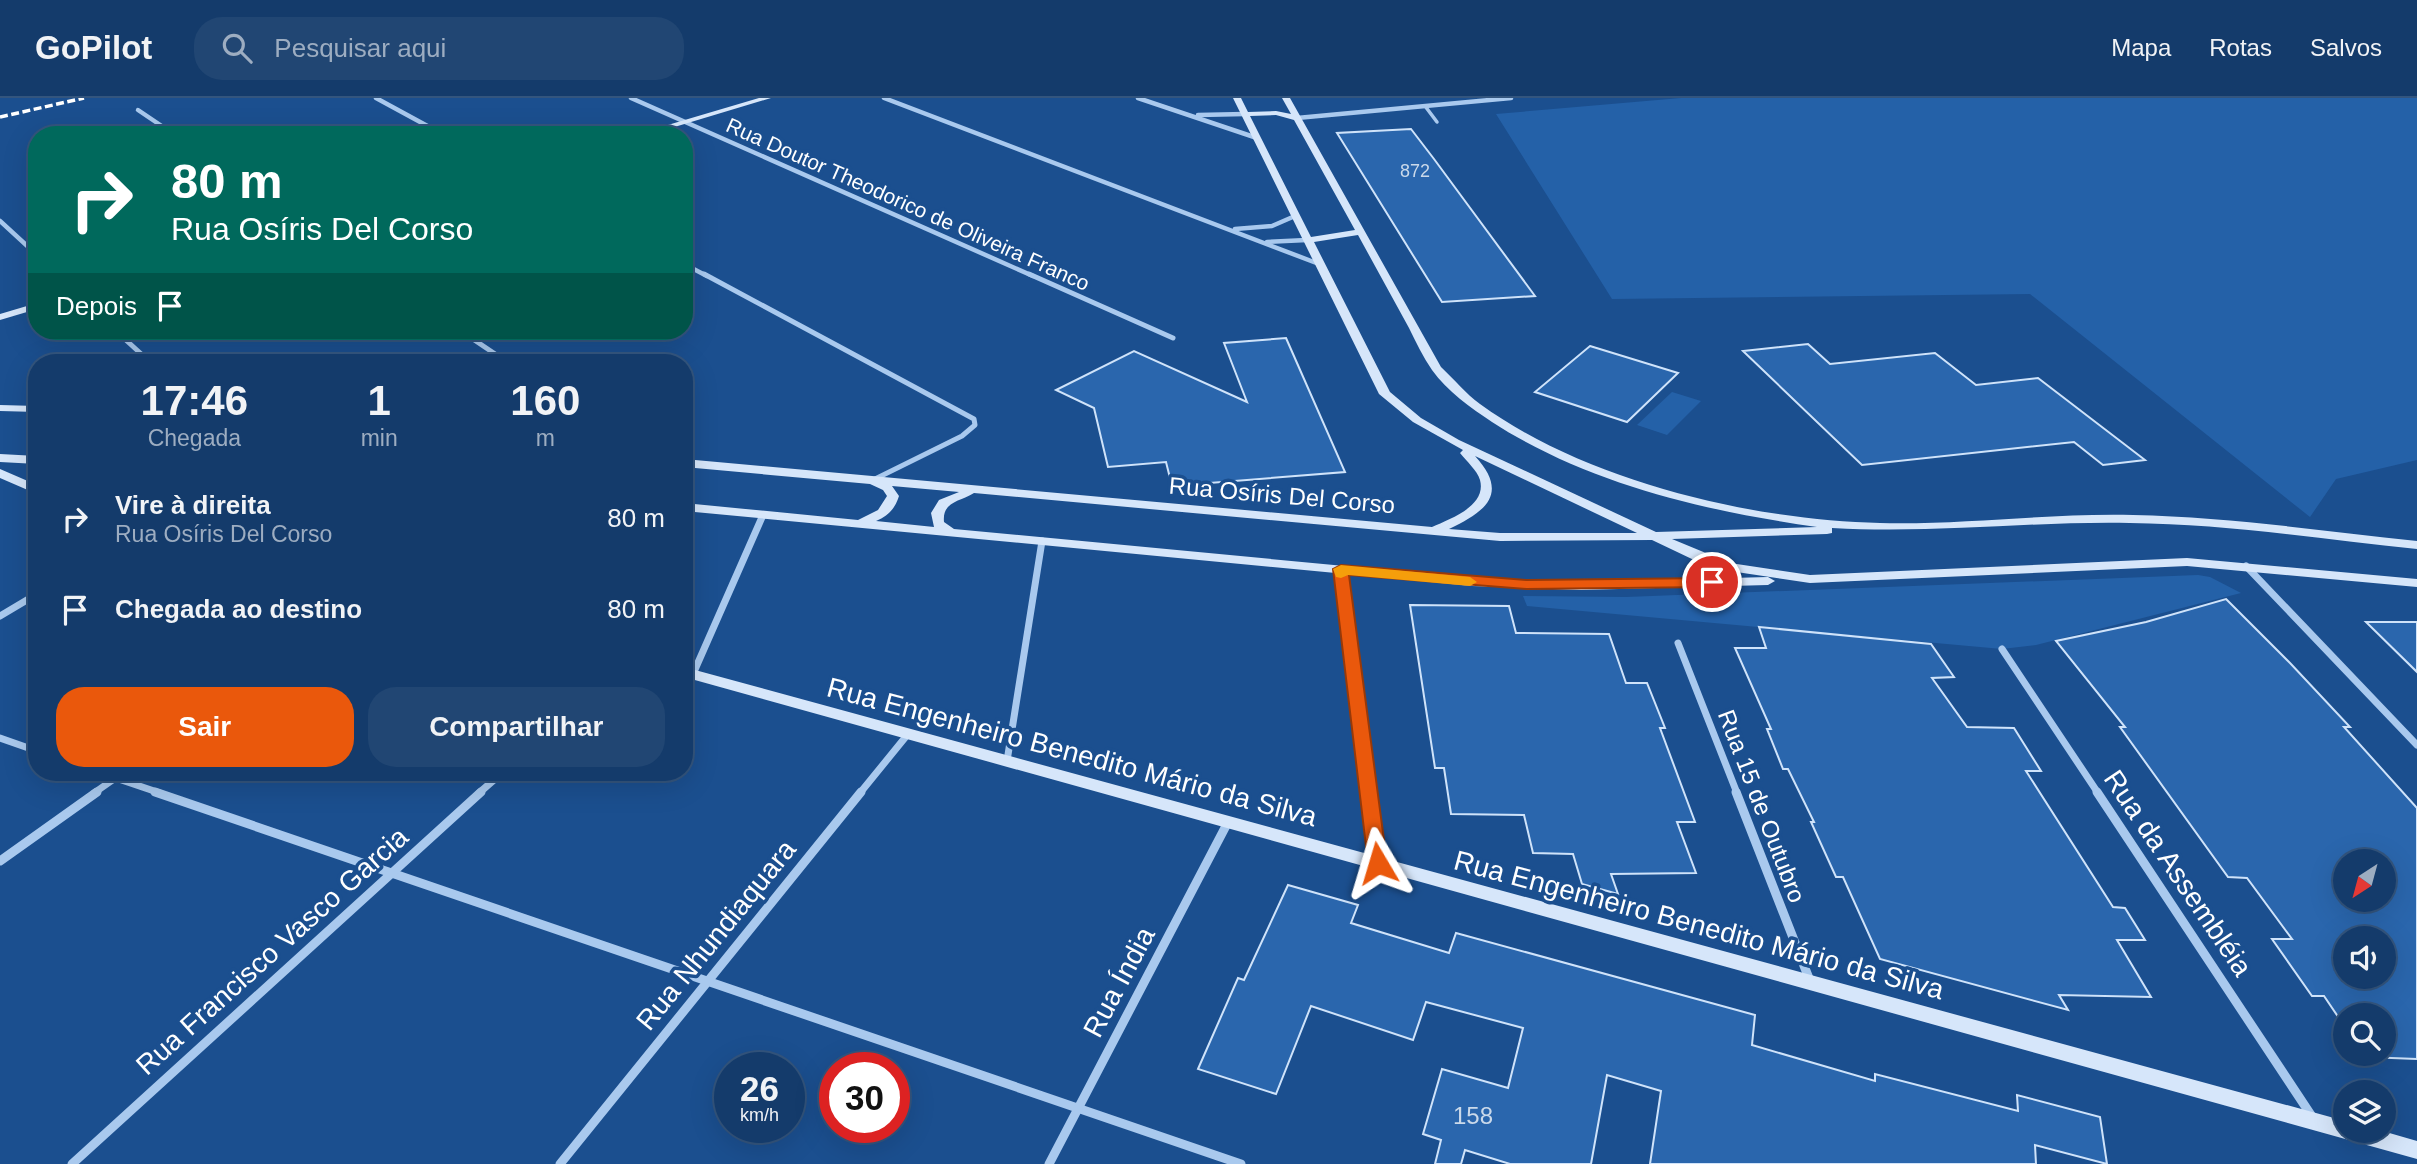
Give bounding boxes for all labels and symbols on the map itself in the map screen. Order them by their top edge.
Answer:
street label: Rua Doutor Theodorico de Oliveira Franco [723,113,1093,295]
house number: 872 [1400,161,1430,181]
street label: Rua Osíris Del Corso [1168,472,1396,518]
pin [1682,552,1742,612]
street label: Rua Engenheiro Benedito Mário da Silva [824,672,1321,833]
street label: Rua 15 de Outubro [1713,706,1811,906]
street label: Rua da Assembléia [2098,764,2259,982]
street label: Rua Francisco Vasco Garcia [130,821,414,1081]
position arrow [1341,826,1415,900]
street label: Rua Nhundiaquara [630,834,802,1036]
street label: Rua Engenheiro Benedito Mário da Silva [1451,845,1948,1006]
north arrow [2333,849,2396,912]
street label: Rua Índia [1077,921,1161,1042]
speed limit sign: 30 [819,1052,910,1143]
house number: 158 [1453,1102,1493,1129]

